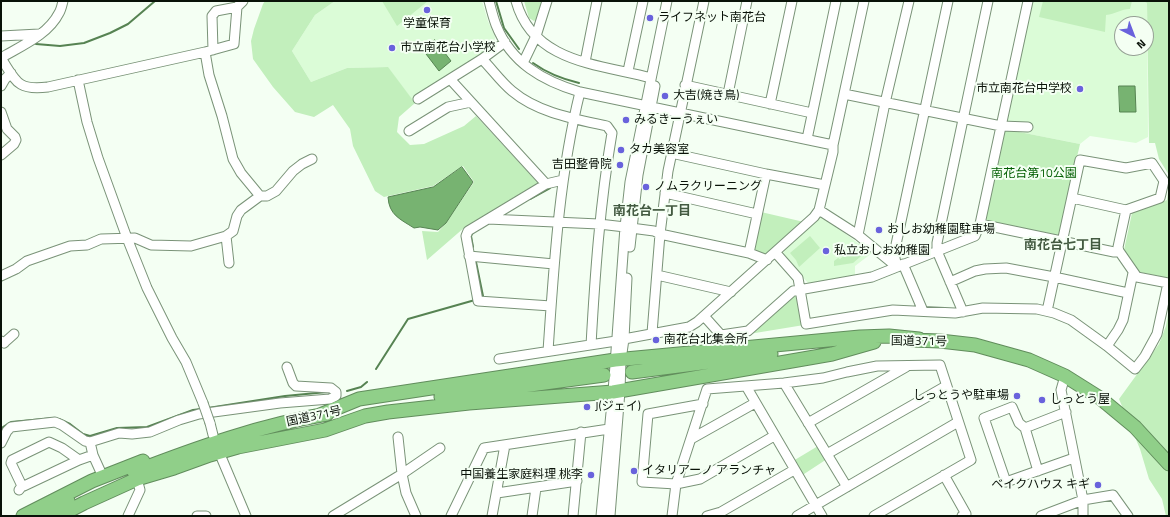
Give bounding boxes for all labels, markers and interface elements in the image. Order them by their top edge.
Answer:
marker: 学童保育 [422,5,432,15]
place label: ライフネット南花台 [658,11,766,25]
marker: ライフネット南花台 [645,13,655,23]
north arrow [1114,16,1154,56]
place label: 学童保育 [403,17,451,31]
text: N [1133,36,1150,53]
place label: 市立南花台小学校 [400,41,496,55]
marker: 市立南花台小学校 [387,43,397,53]
place label: 市立南花台中学校 [976,82,1072,96]
marker: 市立南花台中学校 [1075,84,1085,94]
place label: 大吉(焼き鳥) [673,89,739,103]
marker: 大吉(焼き鳥) [660,91,670,101]
place label: みるきーうぇい [634,113,718,127]
marker: みるきーうぇい [621,115,631,125]
place label: タカ美容室 [629,143,689,157]
marker: タカ美容室 [616,145,626,155]
place label: 吉田整骨院 [552,158,612,172]
marker: 吉田整骨院 [615,160,625,170]
park label: 南花台第10公園 [991,167,1077,181]
place label: ノムラクリーニング [654,180,762,194]
marker: ノムラクリーニング [641,182,651,192]
district label: 南花台一丁目 [613,204,691,220]
place label: おしお幼稚園駐車場 [887,223,995,237]
marker: おしお幼稚園駐車場 [874,225,884,235]
district label: 南花台七丁目 [1024,238,1102,254]
place label: 私立おしお幼稚園 [834,244,930,258]
marker: 私立おしお幼稚園 [821,246,831,256]
place label: 南花台北集会所 [664,333,748,347]
street label: 国道371号 [891,334,947,350]
marker: 南花台北集会所 [651,335,661,345]
place label: しっとうや駐車場 [913,389,1009,403]
marker: しっとうや駐車場 [1012,391,1022,401]
place label: しっとう屋 [1050,393,1110,407]
marker: しっとう屋 [1037,395,1047,405]
place label: J(ジェイ) [595,400,641,414]
marker: J(ジェイ) [582,402,592,412]
street label: 国道371号 [285,404,343,430]
place label: イタリアーノ アランチャ [642,464,776,478]
marker: イタリアーノ アランチャ [629,466,639,476]
place label: 中国養生家庭料理 桃李 [460,468,583,482]
marker: 中国養生家庭料理 桃李 [586,470,596,480]
place label: ベイクハウス キギ [991,478,1090,492]
marker: ベイクハウス キギ [1093,480,1103,490]

